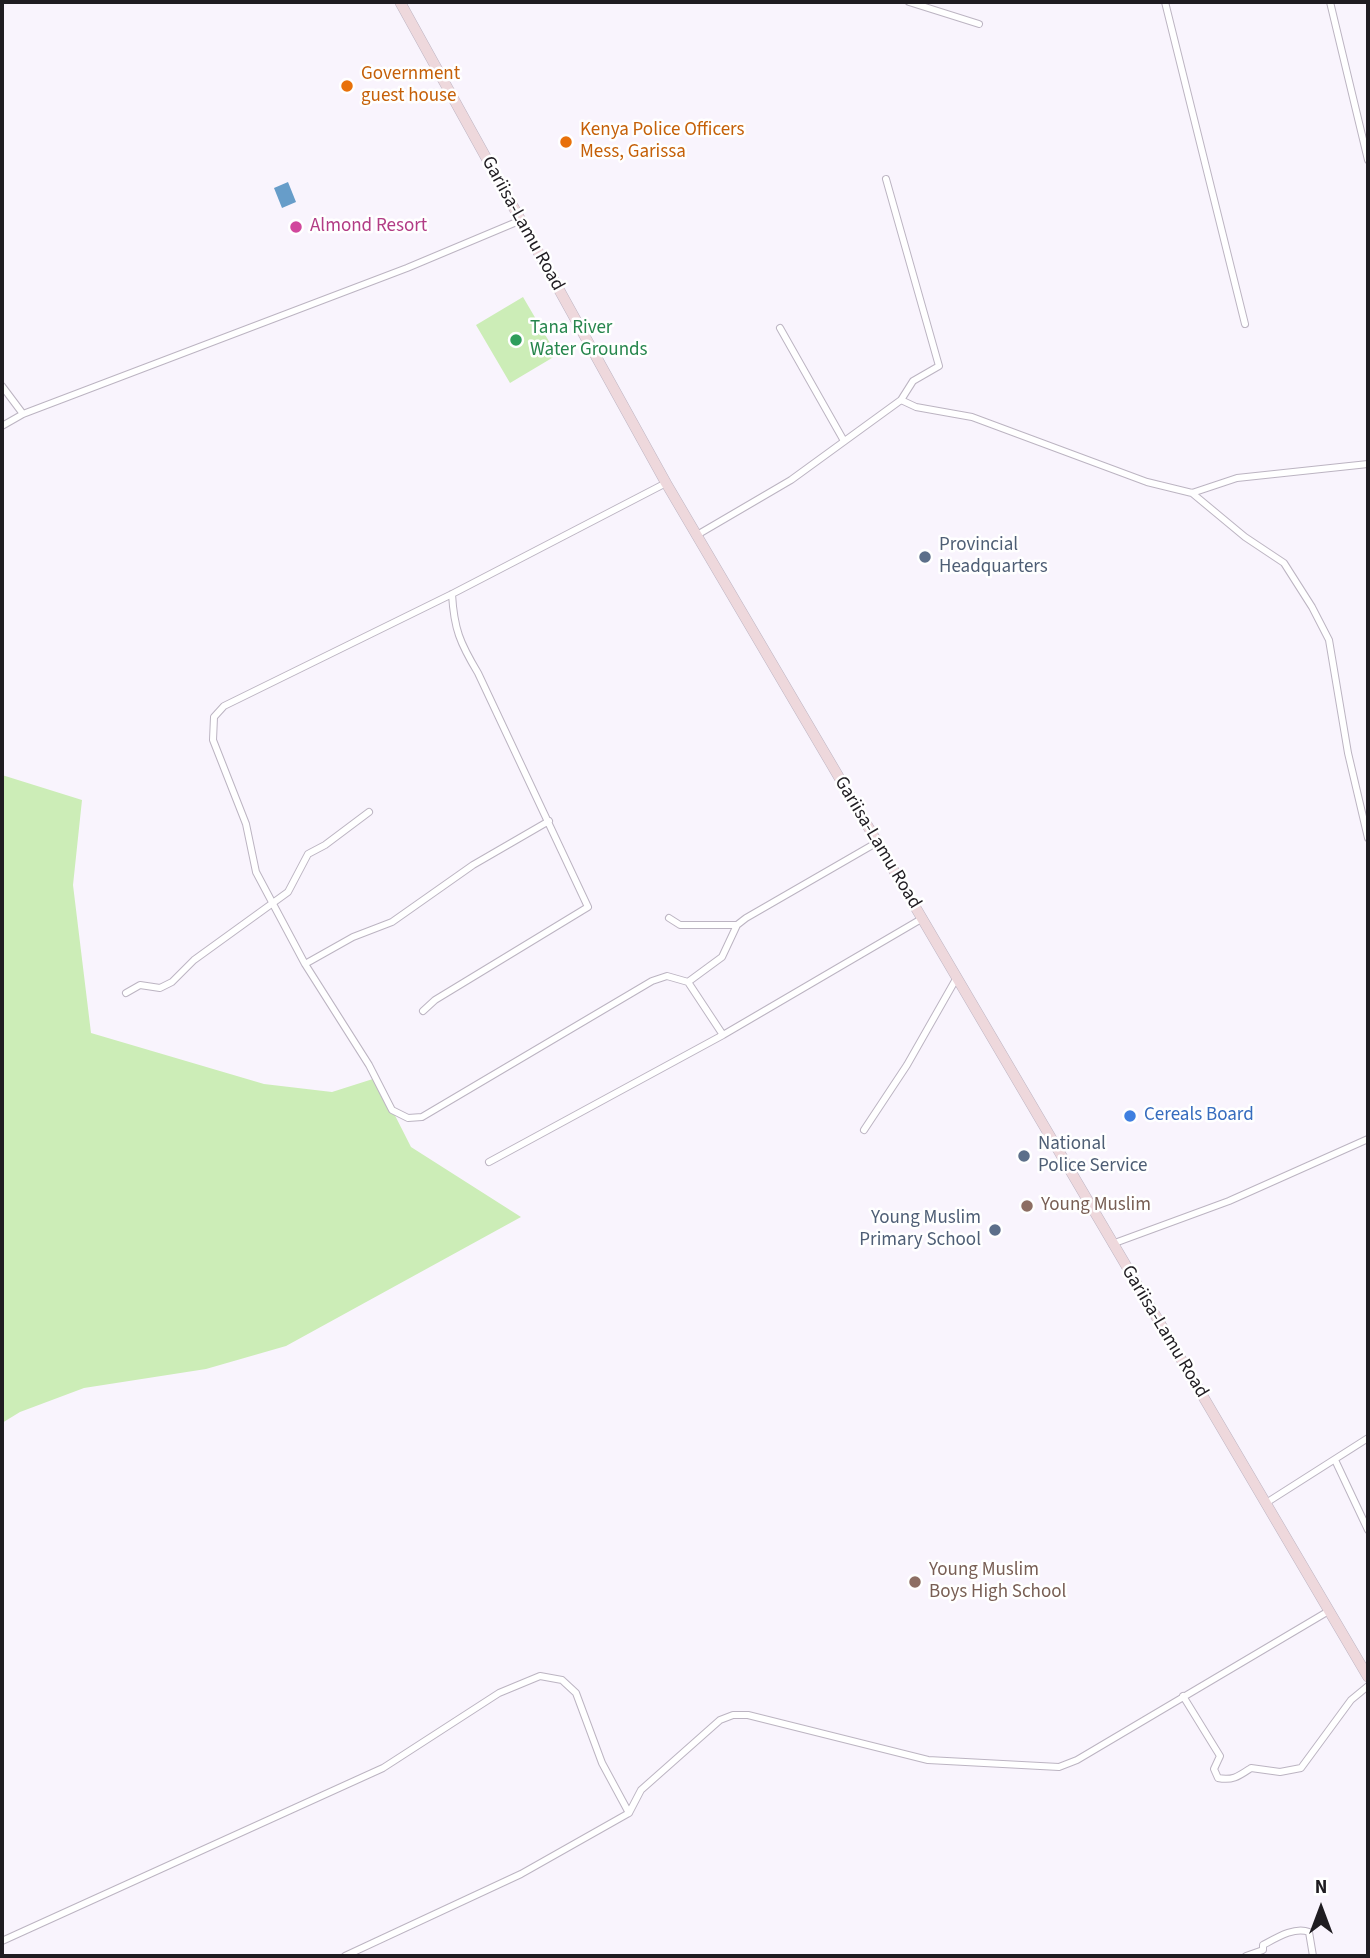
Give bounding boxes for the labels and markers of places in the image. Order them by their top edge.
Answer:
place label: Government guest house [361,64,460,108]
marker: Government guest house [339,78,355,94]
place label: Kenya Police Officers Mess, Garissa [580,120,745,164]
marker: Kenya Police Officers Mess, Garissa [558,134,574,150]
place label: Almond Resort [310,216,427,238]
marker: Almond Resort [288,219,304,235]
place label: Tana River Water Grounds [530,318,648,362]
marker: Tana River Water Grounds [508,332,524,348]
place label: Provincial Headquarters [939,535,1048,579]
marker: Provincial Headquarters [917,549,933,565]
place label: Cereals Board [1144,1105,1254,1127]
marker: Cereals Board [1122,1108,1138,1124]
place label: National Police Service [1038,1134,1147,1178]
marker: National Police Service [1016,1148,1032,1164]
place label: Young Muslim [1041,1195,1151,1217]
marker: Young Muslim [1019,1198,1035,1214]
place label: Young Muslim Primary School [859,1208,981,1252]
marker: Young Muslim Primary School [987,1222,1003,1238]
place label: Young Muslim Boys High School [929,1560,1066,1604]
marker: Young Muslim Boys High School [907,1574,923,1590]

